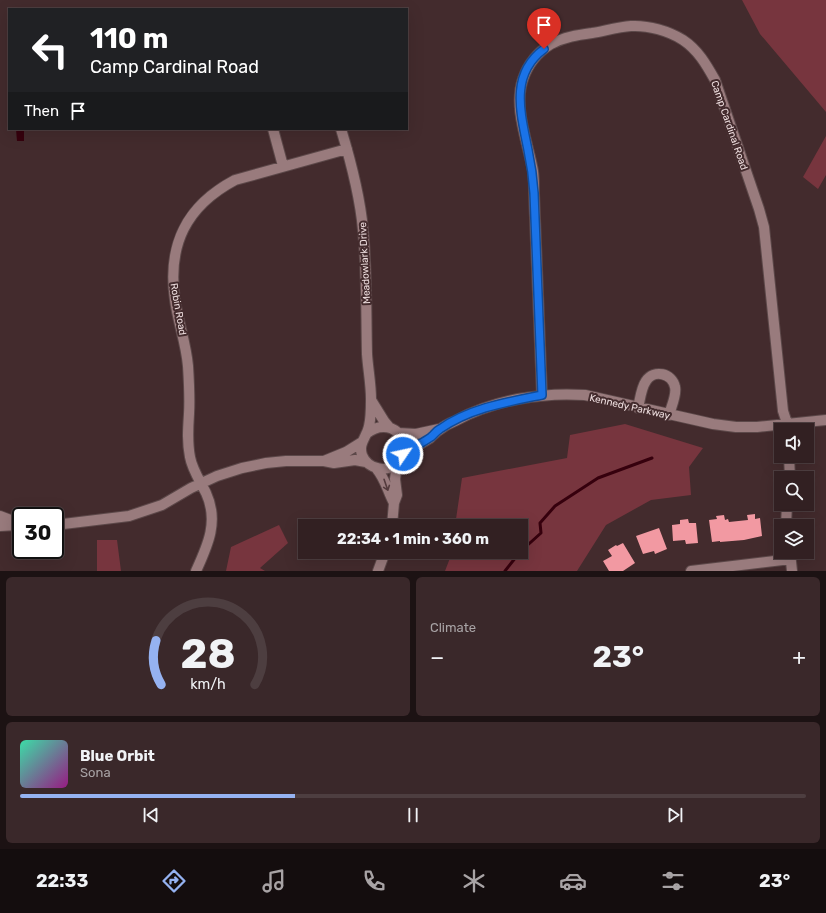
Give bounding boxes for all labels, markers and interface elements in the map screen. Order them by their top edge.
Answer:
pin [527,8,561,49]
icon: arrive [533,14,555,36]
text: 110 m [90,22,168,55]
icon: left [24,24,76,76]
text: Camp Cardinal Road [90,56,259,78]
street label: Camp Cardinal Road [708,79,750,172]
icon: arrive [67,100,89,122]
text: Then [24,102,59,120]
street label: Meadowlark Drive [357,221,373,304]
street label: Robin Road [168,282,189,336]
street label: Kennedy Parkway [588,392,672,422]
map controls [774,423,814,559]
button: sound [774,423,814,463]
position arrow [382,433,424,475]
button: search [774,471,814,511]
one-way arrow [383,478,391,490]
speed limit sign: 30 [12,507,64,559]
button: layers [774,519,814,559]
text: 22:34 · 1 min · 360 m [337,530,489,548]
text: Climate [430,620,476,635]
text: 28 [180,628,236,677]
text: 23° [592,639,644,675]
text: − [430,644,444,671]
text: + [792,644,806,671]
text: km/h [190,675,226,692]
text: Blue Orbit [80,747,155,765]
text: Sona [80,765,111,780]
icon: previous [140,804,162,826]
icon: pause [402,804,424,826]
icon: next [664,804,686,826]
icon: directions [160,867,188,895]
icon: music [260,867,288,895]
icon: phone [360,867,388,895]
icon: climate [460,867,488,895]
icon: car [559,867,587,895]
icon: filters [659,867,687,895]
text: 22:33 [36,870,88,892]
text: 23° [759,870,790,892]

